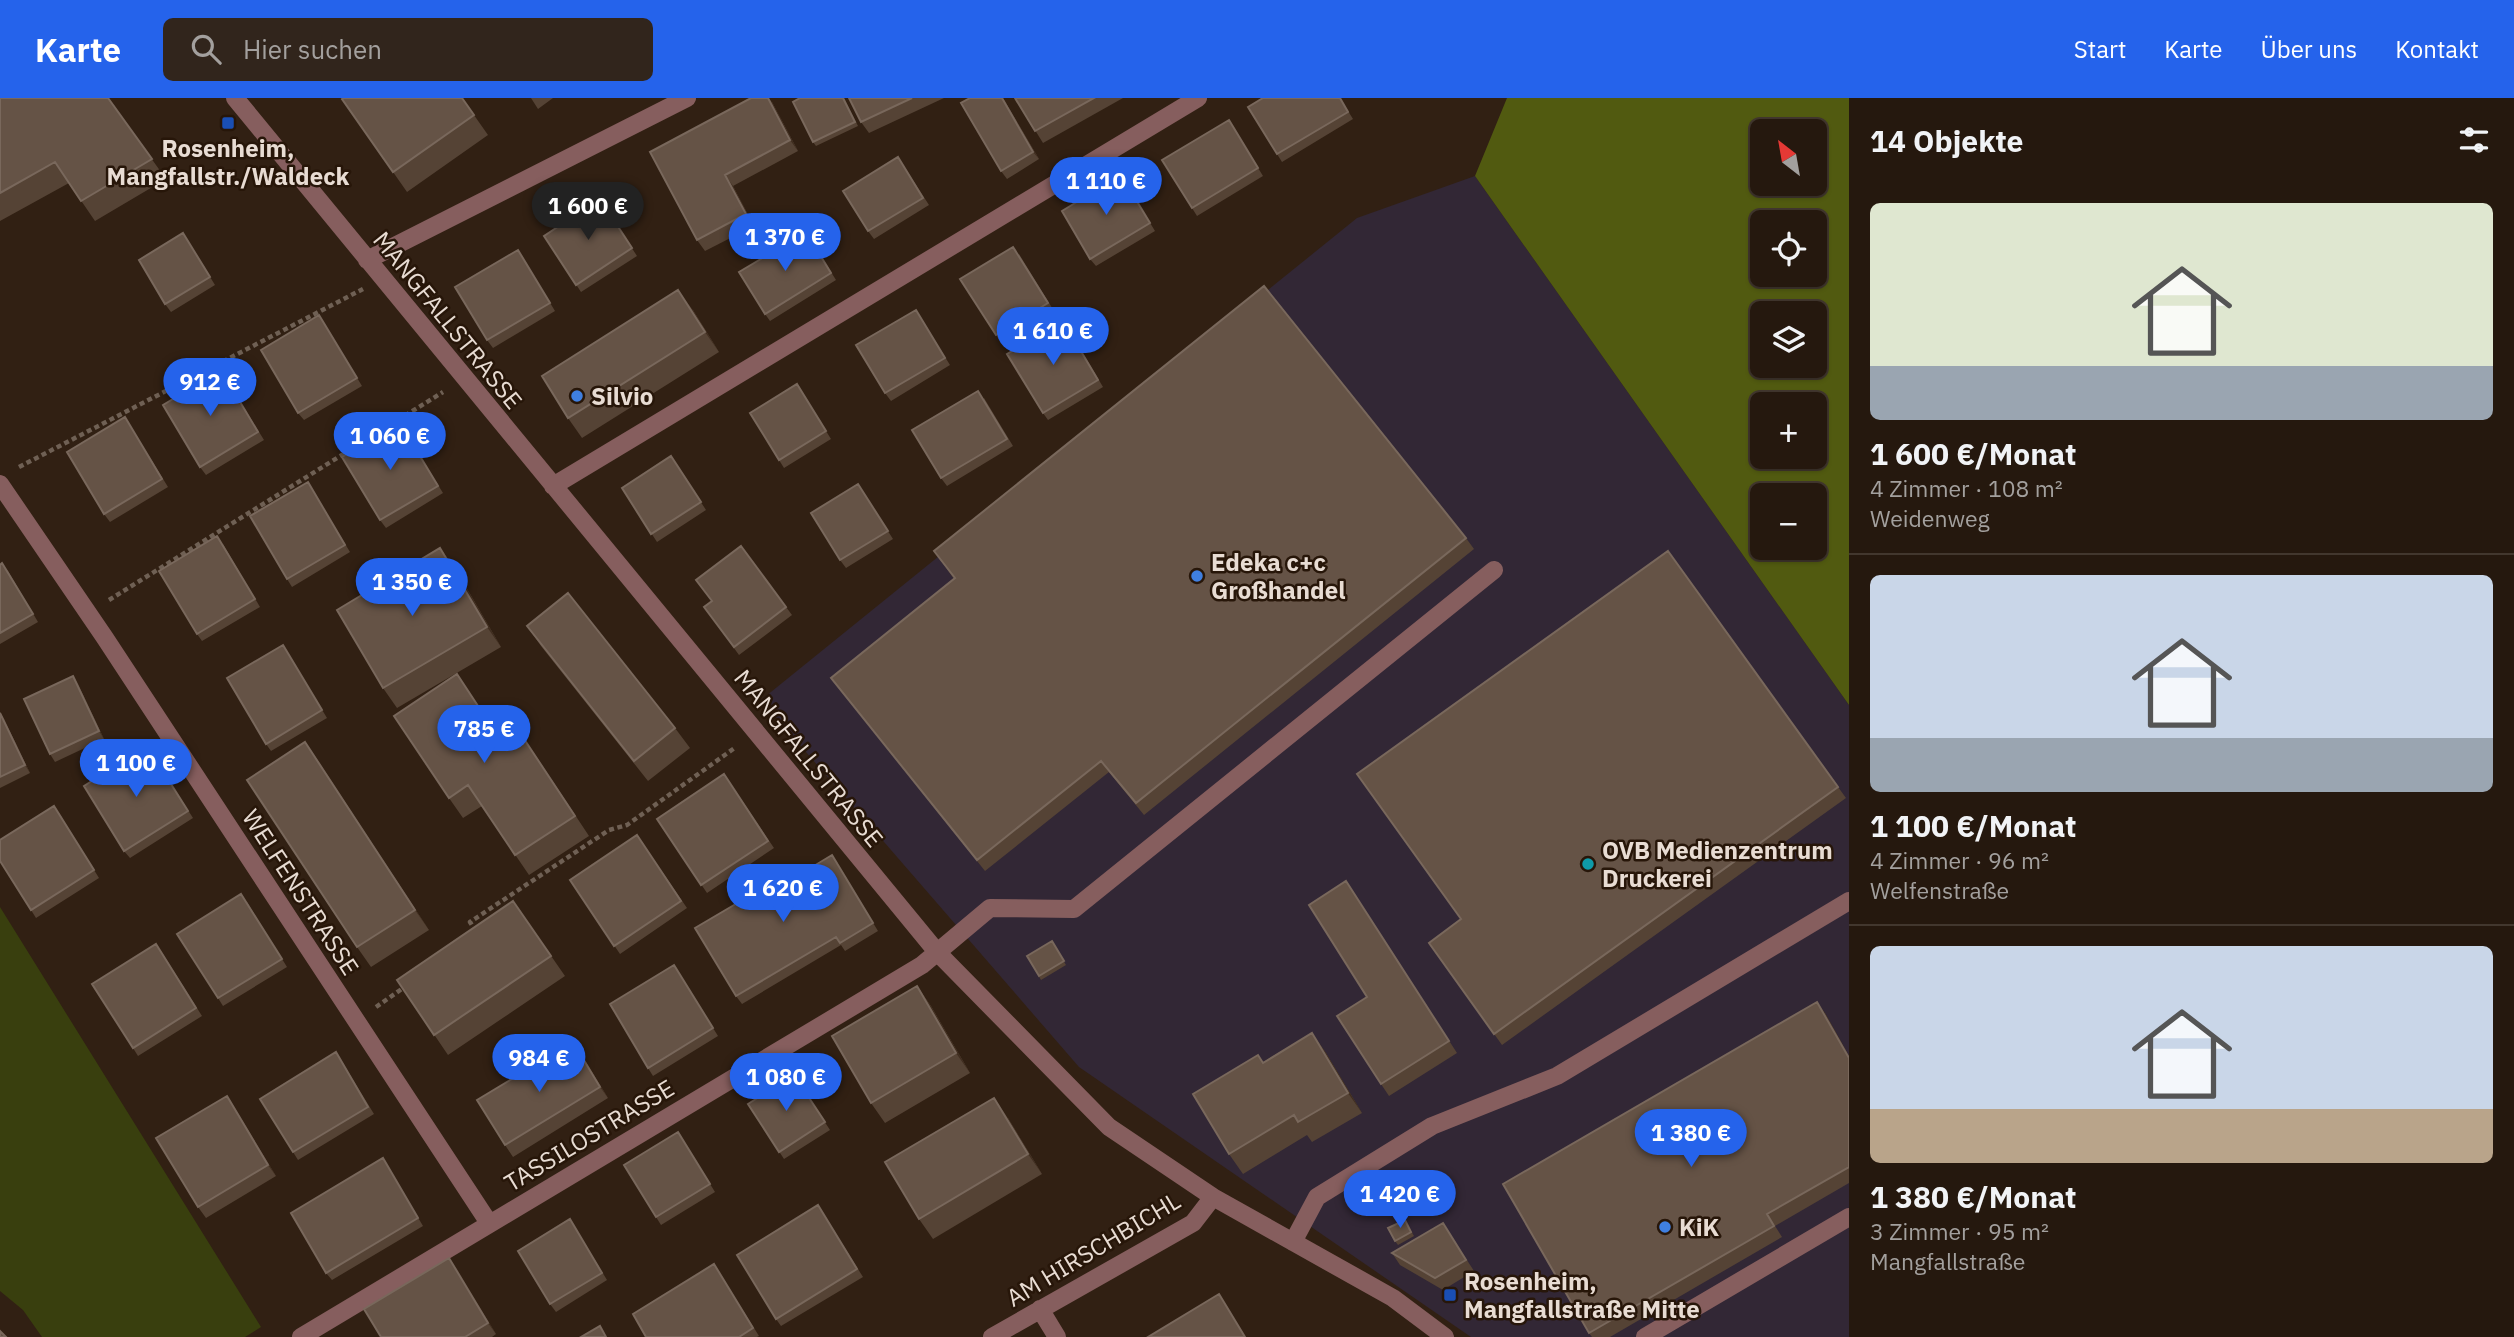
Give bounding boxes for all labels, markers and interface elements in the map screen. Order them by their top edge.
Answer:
search box [163,18,653,81]
text: Karte [35,28,121,71]
icon: search [187,30,225,68]
text: Hier suchen [243,32,382,66]
text: Start [2074,33,2126,65]
text: Karte [2164,33,2222,65]
text: Über uns [2260,33,2357,65]
text: Kontakt [2395,33,2479,65]
marker: Rosenheim, Mangfallstr./Waldeck [220,115,236,131]
north arrow [1750,119,1827,196]
map controls [1750,119,1827,560]
text: 14 Objekte [1870,121,2023,160]
icon: filters [2455,121,2493,159]
place label: Rosenheim, Mangfallstr./Waldeck [107,132,350,192]
pin: 1 110 € [1041,158,1171,217]
text: 1 110 € [1066,165,1146,195]
pin: 1 600 € [523,183,653,242]
text: 1 600 € [548,190,628,220]
button: locate [1750,210,1827,287]
pin: 1 370 € [720,214,850,273]
text: 1 370 € [745,221,825,251]
street label: MANGFALLSTRASSE [366,224,530,416]
icon: home [2119,248,2245,374]
button: layers [1750,301,1827,378]
pin: 1 610 € [988,308,1118,367]
text: 1 610 € [1013,315,1093,345]
pin: 912 € [161,358,259,418]
text: 912 € [179,366,241,396]
place label: Silvio [591,380,653,412]
marker: Silvio [569,388,585,404]
button: + [1750,392,1827,469]
pin: 1 060 € [325,412,455,472]
text: 1 060 € [350,420,430,450]
text: 1 600 €/Monat [1870,434,2077,473]
text: 4 Zimmer · 108 m² [1870,473,2063,503]
button: − [1750,483,1827,560]
text: Weidenweg [1870,503,1990,533]
place label: Edeka c+c Großhandel [1211,546,1345,606]
pin: 1 350 € [347,559,477,618]
text: 1 350 € [372,566,452,596]
marker: Edeka c+c Großhandel [1189,568,1205,584]
icon: home [2119,620,2245,746]
street label: MANGFALLSTRASSE [727,662,891,854]
pin: 785 € [435,706,533,765]
text: 785 € [453,713,515,743]
pin: 1 100 € [71,740,201,799]
text: 1 100 € [96,747,176,777]
street label: WELFENSTRASSE [235,803,367,981]
text: 1 100 €/Monat [1870,806,2077,845]
place label: OVB Medienzentrum Druckerei [1602,834,1833,894]
text: 4 Zimmer · 96 m² [1870,845,2049,875]
marker: OVB Medienzentrum Druckerei [1580,856,1596,872]
pin: 1 620 € [718,864,848,924]
text: 1 620 € [743,872,823,902]
text: Welfenstraße [1870,875,2009,905]
icon: home [2119,991,2245,1117]
pin: 984 € [490,1034,588,1094]
text: 984 € [508,1042,570,1072]
pin: 1 080 € [721,1054,851,1113]
text: 1 080 € [746,1061,826,1091]
street label: TASSILOSTRASSE [498,1072,680,1198]
pin: 1 380 € [1626,1110,1756,1169]
text: 1 380 € [1651,1117,1731,1147]
pin: 1 420 € [1335,1170,1465,1230]
text: 1 380 €/Monat [1870,1177,2077,1216]
text: 1 420 € [1360,1178,1440,1208]
street label: AM HIRSCHBICHL [1000,1184,1186,1314]
place label: KiK [1679,1211,1720,1243]
text: 3 Zimmer · 95 m² [1870,1216,2049,1246]
marker: KiK [1657,1219,1673,1235]
text: Mangfallstraße [1870,1246,2025,1276]
place label: Rosenheim, Mangfallstraße Mitte [1464,1265,1700,1325]
marker: Rosenheim, Mangfallstraße Mitte [1442,1287,1458,1303]

